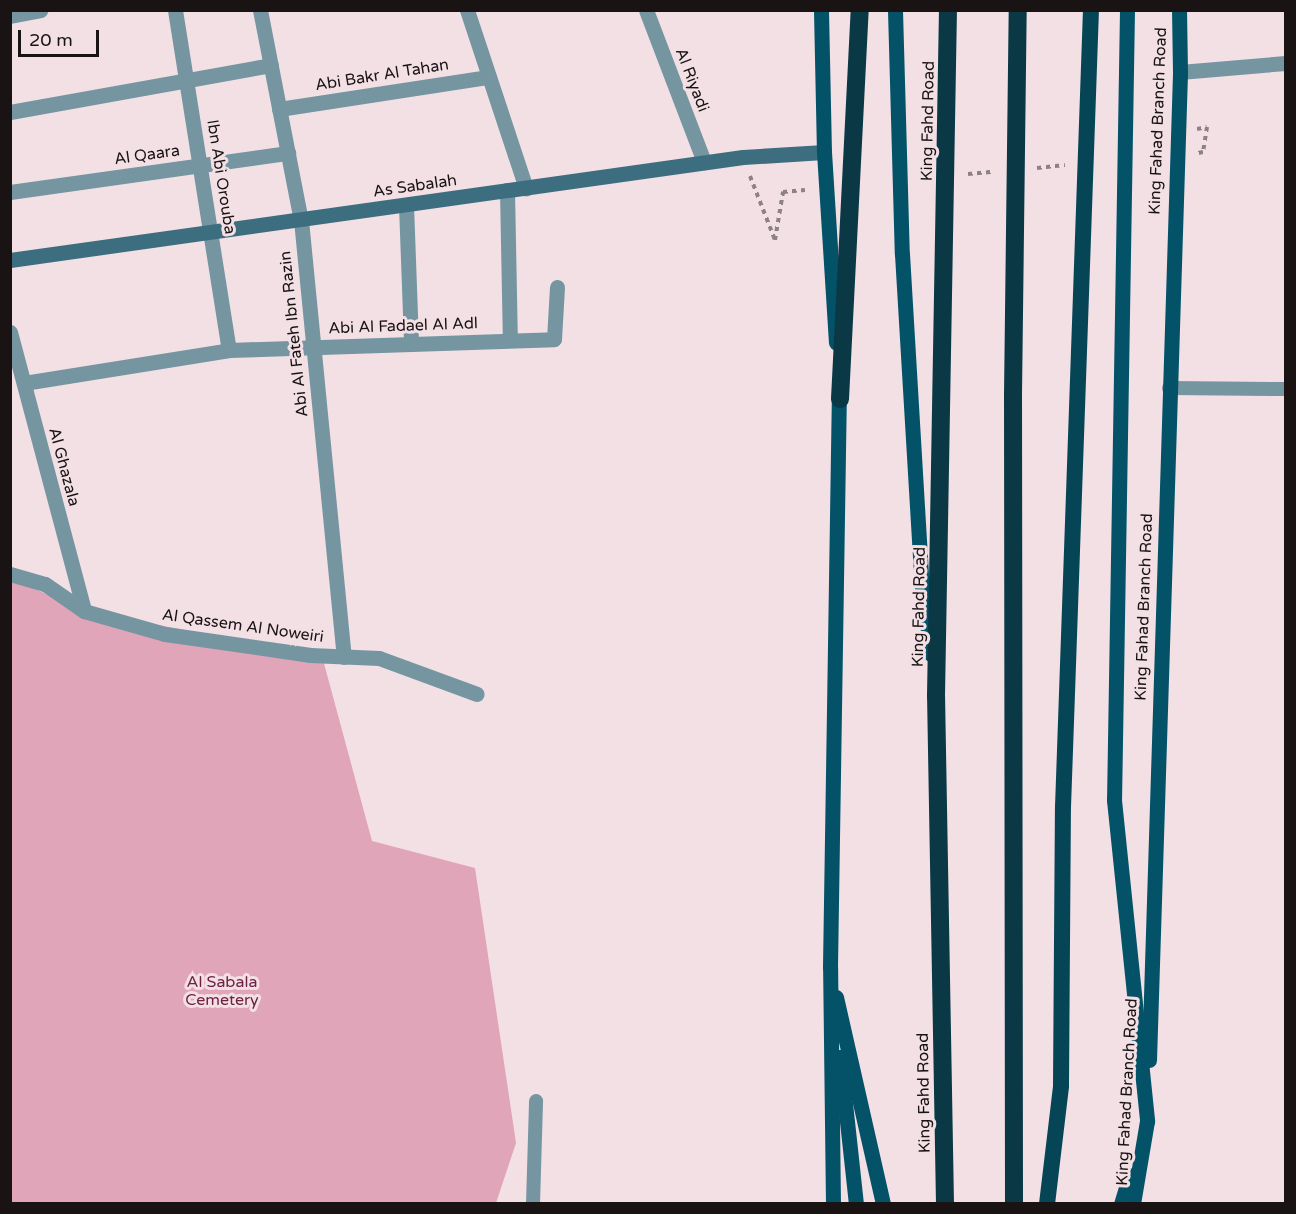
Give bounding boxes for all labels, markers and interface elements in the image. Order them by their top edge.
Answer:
scale bar [21,18,102,56]
street label: King Fahad Branch Road [1145,27,1171,215]
text: 20 m [29,29,73,51]
street label: Al Riyadi [671,45,713,115]
street label: Abi Bakr Al Tahan [314,55,450,95]
street label: King Fahd Road [917,61,939,181]
street label: Ibn Abi Orouba [202,118,240,236]
street label: Al Qaara [113,141,181,169]
street label: As Sabalah [372,171,458,201]
street label: Abi Al Fateh Ibn Razin [276,250,312,418]
street label: Abi Al Fadael Al Adl [328,314,478,338]
street label: Al Ghazala [44,426,84,508]
street label: King Fahad Branch Road [1131,513,1157,701]
street label: King Fahd Road [908,547,930,667]
street label: Al Qassem Al Noweiri [161,605,325,647]
park label: Al Sabala Cemetery [185,972,259,1010]
street label: King Fahad Branch Road [1113,998,1141,1186]
street label: King Fahd Road [913,1033,935,1153]

